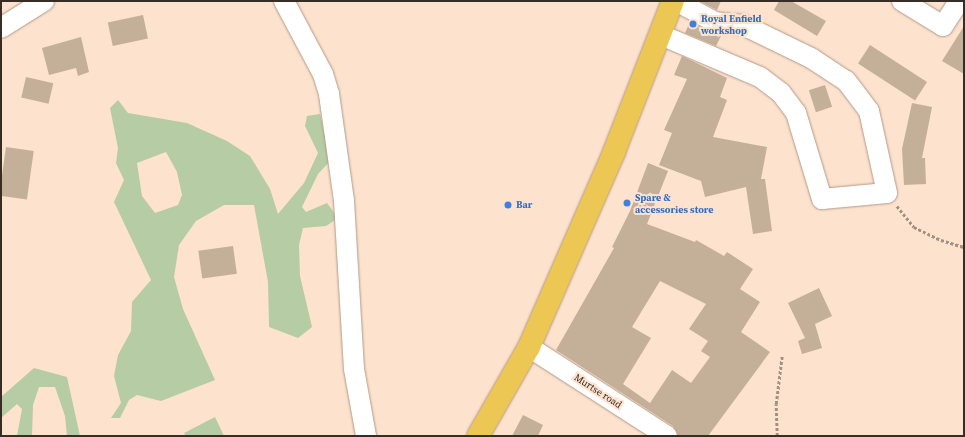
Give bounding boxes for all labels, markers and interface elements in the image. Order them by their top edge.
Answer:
place label: Royal Enfield workshop [701,12,762,36]
marker: Royal Enfield workshop [688,19,698,29]
place label: Spare & accessories store [635,191,714,214]
marker: Spare & accessories store [622,198,632,208]
place label: Bar [516,199,532,211]
marker: Bar [503,200,513,210]
street label: Murtse road [572,371,624,411]

